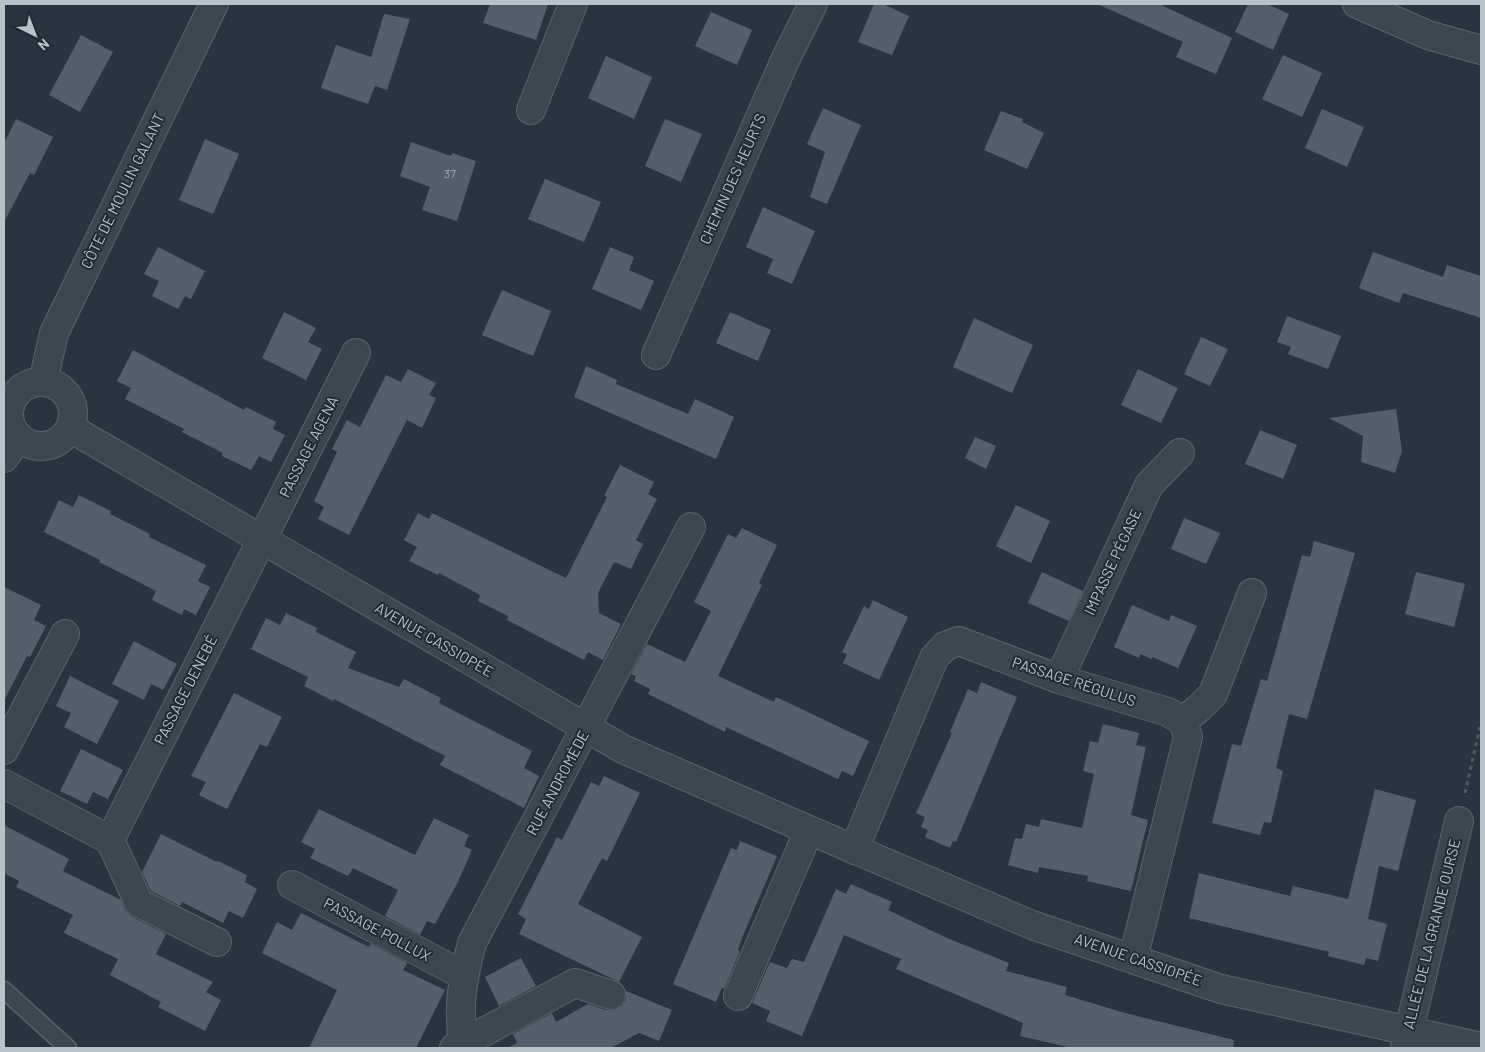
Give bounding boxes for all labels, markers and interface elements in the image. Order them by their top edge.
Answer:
north arrow [10,10,60,60]
text: N [35,36,53,54]
street label: CÔTE DE MOULIN GALANT [77,110,168,271]
street label: CHEMIN DES HEURTS [695,111,769,247]
house number: 37 [444,166,456,180]
street label: PASSAGE AGENA [275,393,341,500]
street label: IMPASSE PÉGASE [1080,506,1145,617]
street label: AVENUE CASSIOPÉE [372,598,497,680]
street label: PASSAGE DENEBÉ [150,632,221,747]
street label: PASSAGE RÉGULUS [1010,653,1138,710]
street label: RUE ANDROMÈDE [522,727,592,838]
street label: ALLÉE DE LA GRANDE OURSE [1399,837,1463,1031]
street label: PASSAGE POLLUX [321,893,434,965]
street label: AVENUE CASSIOPÉE [1072,929,1204,989]

